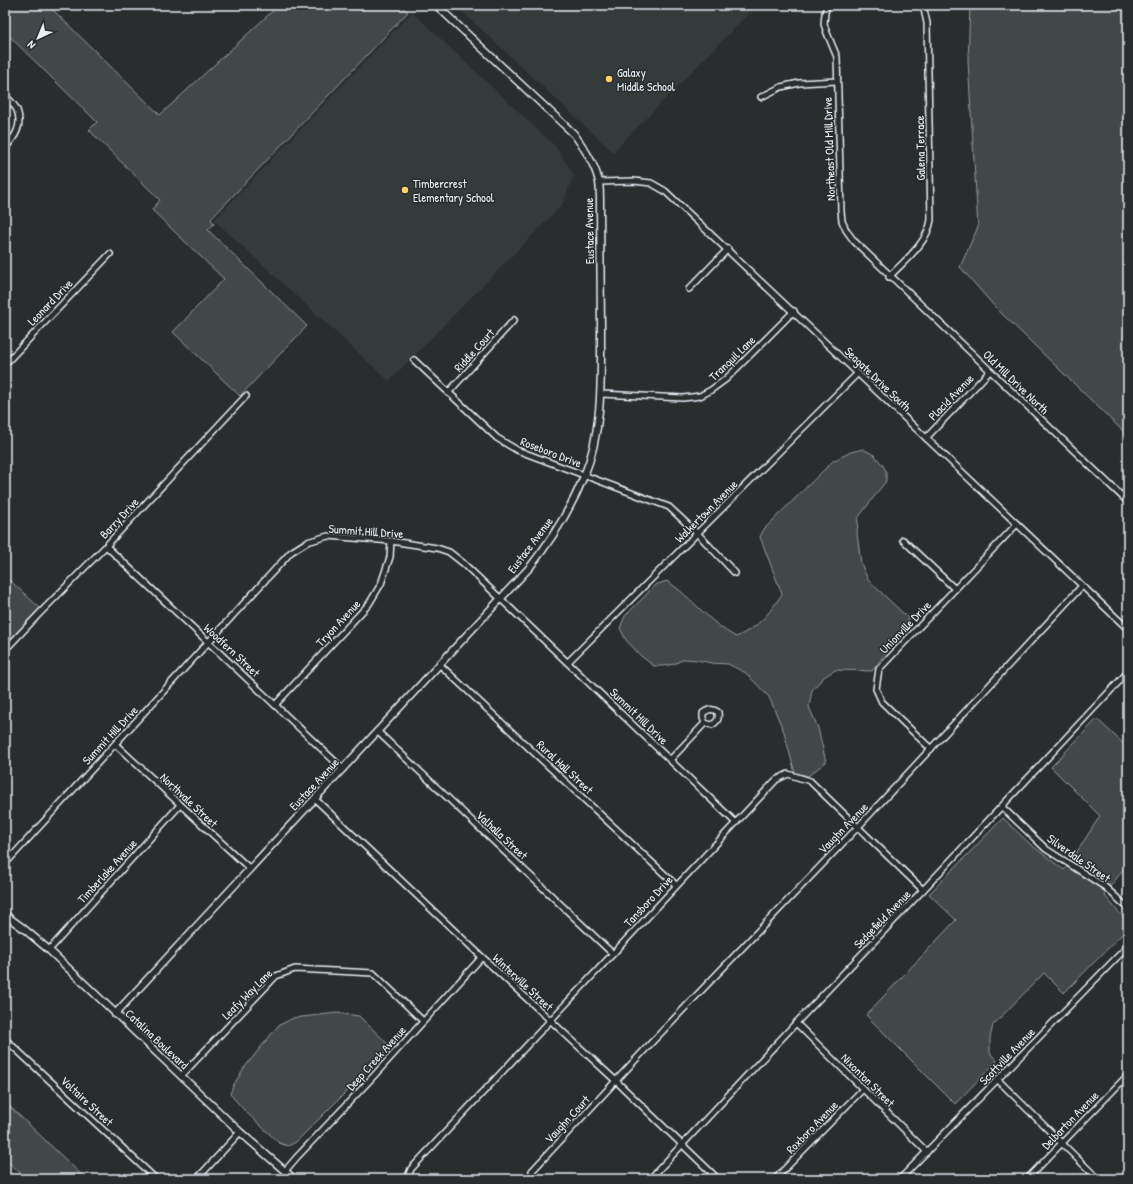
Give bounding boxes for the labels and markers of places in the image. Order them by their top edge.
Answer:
place label: Galaxy Middle School [617,64,676,95]
marker: Galaxy Middle School [604,74,614,84]
place label: Timbercrest Elementary School [413,175,495,206]
marker: Timbercrest Elementary School [400,185,410,195]

